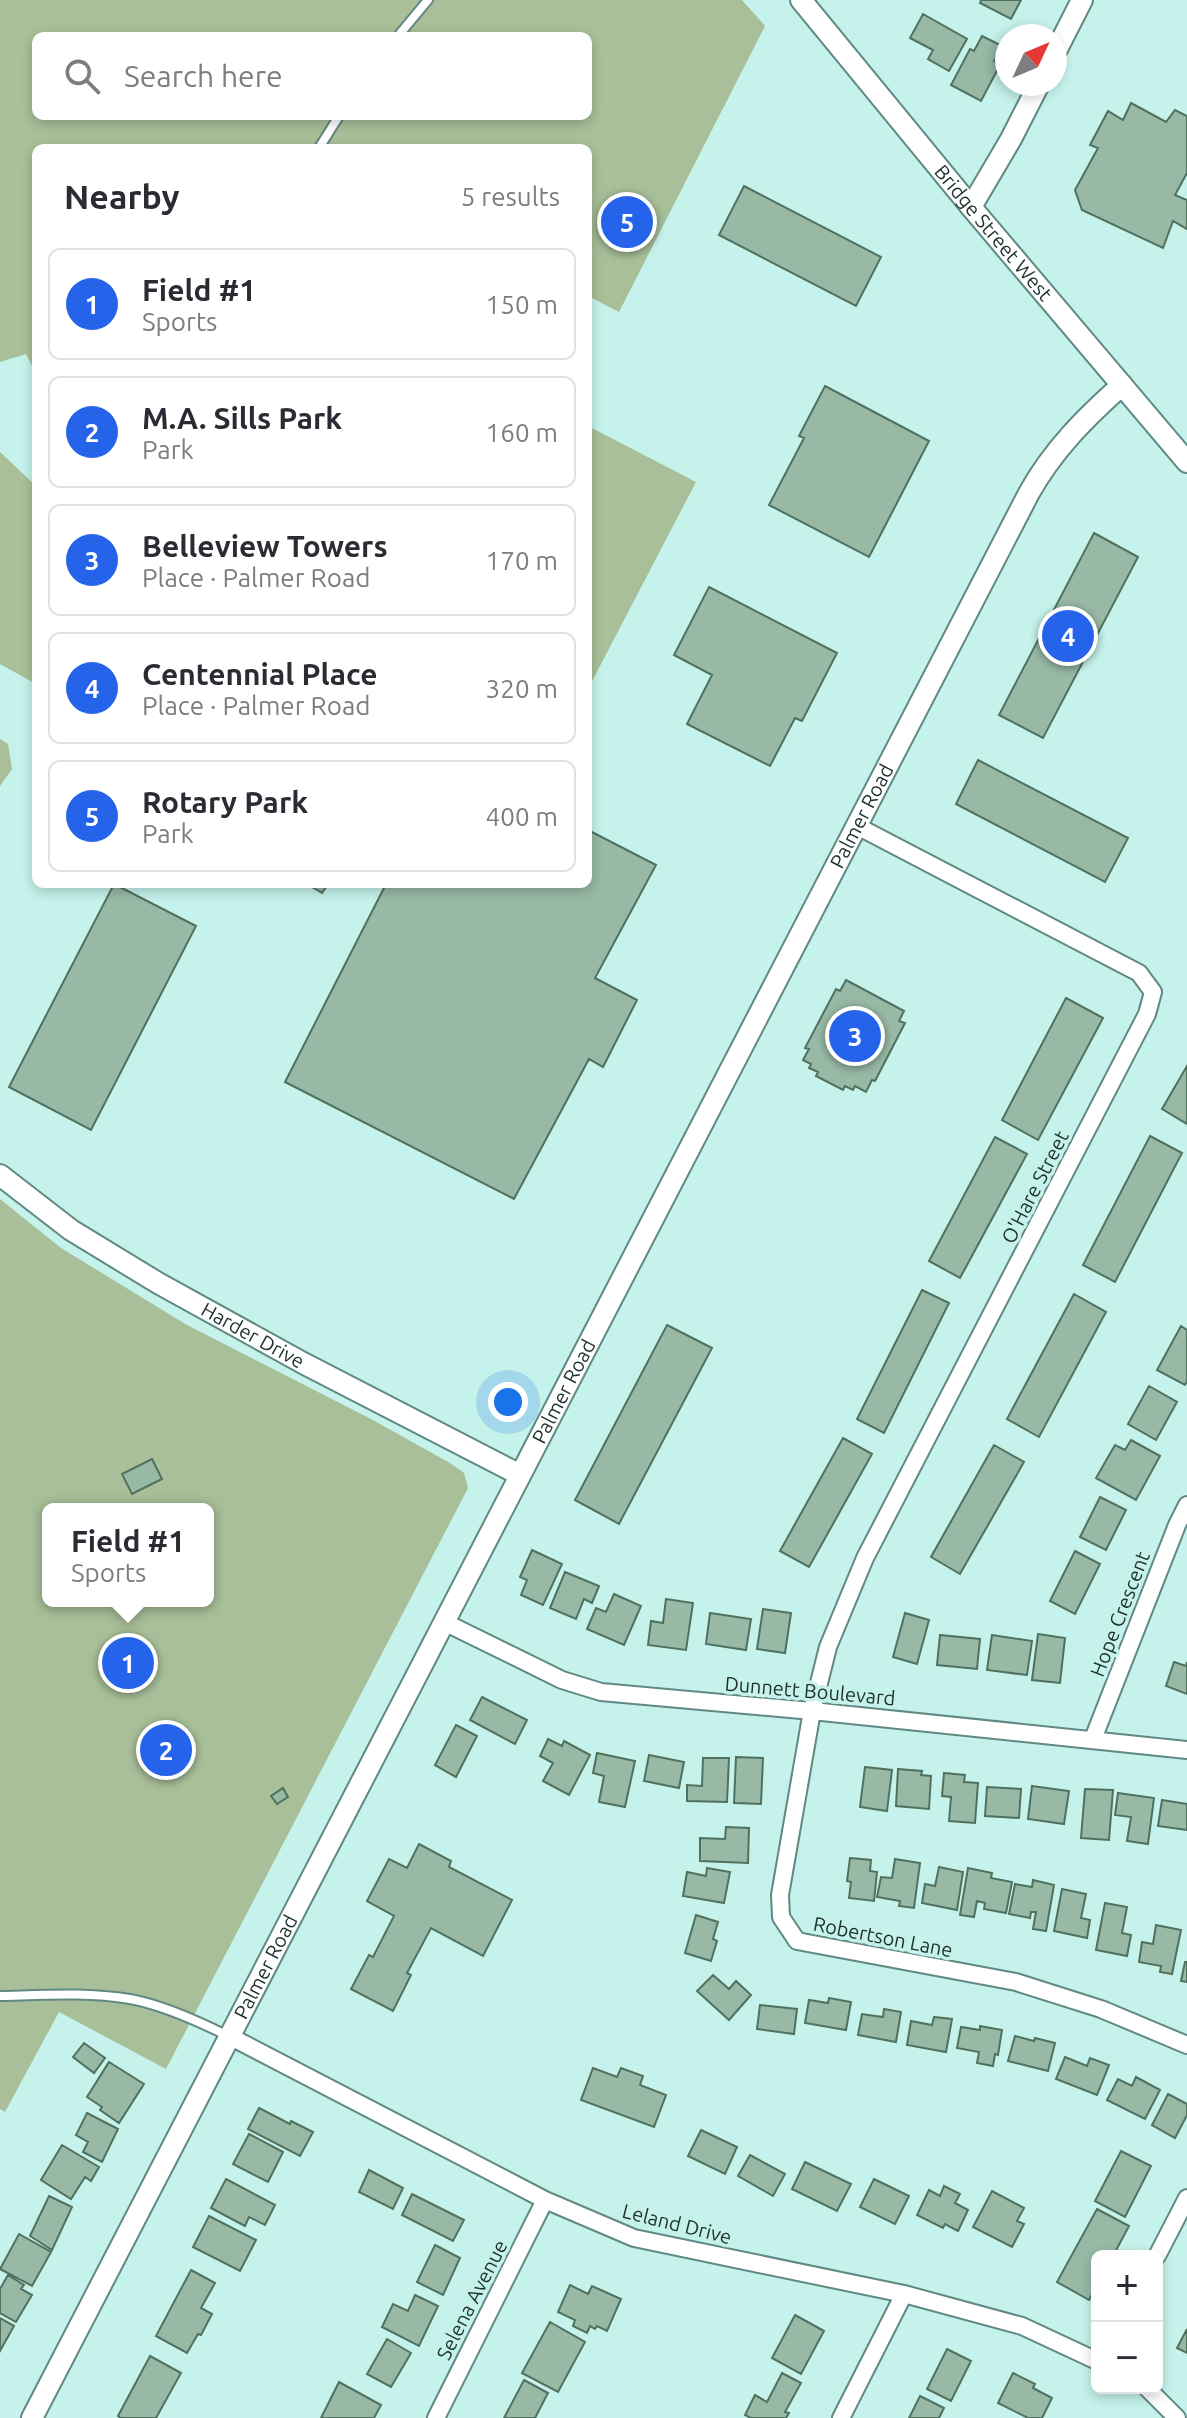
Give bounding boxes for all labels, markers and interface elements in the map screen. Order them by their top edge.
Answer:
north arrow [995,24,1067,96]
search box [32,32,592,120]
icon: search [60,54,104,98]
text: Search here [124,59,283,93]
street label: Bridge Street West [930,160,1057,305]
text: Nearby [64,177,179,215]
text: 5 results [461,182,560,211]
pin: 5 [601,192,653,252]
text: Field #1 [142,273,256,307]
text: 1 [85,290,99,319]
text: 150 m [486,290,558,319]
text: Sports [142,307,217,336]
text: M.A. Sills Park [142,401,342,435]
text: 2 [85,418,99,447]
text: 160 m [486,418,558,447]
text: Park [142,435,194,464]
text: Belleview Towers [142,529,388,563]
text: 3 [85,546,99,575]
text: 170 m [486,546,558,575]
text: Place · Palmer Road [142,563,370,592]
pin: 4 [1042,606,1094,666]
text: Centennial Place [142,657,378,691]
text: 4 [85,674,99,703]
text: 320 m [486,674,558,703]
text: Place · Palmer Road [142,691,370,720]
street label: Palmer Road [825,760,898,872]
text: Rotary Park [142,785,308,819]
text: 5 [85,802,99,831]
text: 400 m [486,802,558,831]
text: Park [142,819,194,848]
pin: 3 [829,1006,881,1066]
street label: O'Hare Street [996,1126,1073,1247]
street label: Harder Drive [198,1297,309,1373]
street label: Palmer Road [527,1335,600,1447]
your location [488,1382,528,1422]
popup [42,1503,214,1607]
text: Field #1 [71,1524,185,1558]
street label: Hope Crescent [1085,1548,1154,1680]
text: Sports [71,1558,146,1587]
pin: 1 [102,1633,154,1693]
street label: Dunnett Boulevard [724,1672,896,1709]
pin: 2 [140,1720,192,1780]
street label: Palmer Road [229,1911,302,2023]
street label: Robertson Lane [811,1912,955,1961]
street label: Leland Drive [620,2199,734,2248]
street label: Selena Avenue [431,2236,512,2364]
map controls [1091,2250,1163,2394]
button: + [1091,2250,1163,2322]
button: − [1091,2322,1163,2394]

